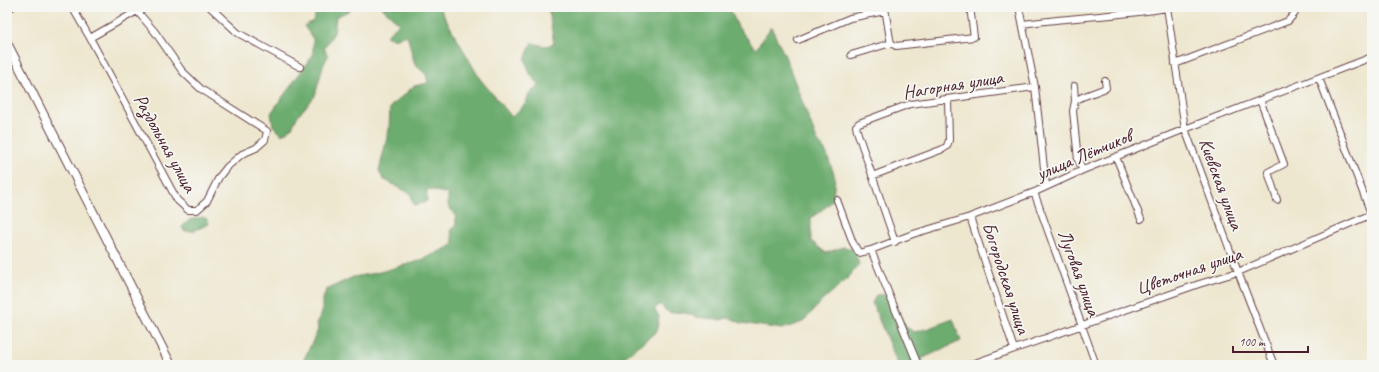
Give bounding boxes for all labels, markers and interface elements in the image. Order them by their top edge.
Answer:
street label: Нагорная улица [901,65,1006,105]
street label: Раздольная улица [128,90,203,198]
street label: улица Лётчиков [1032,122,1139,186]
street label: Киевская улица [1193,135,1249,235]
street label: Богородская улица [977,219,1036,338]
street label: Луговая улица [1052,226,1106,321]
street label: Цветочная улица [1133,241,1247,300]
scale bar [1233,328,1308,354]
text: 100 m [1239,334,1266,350]

